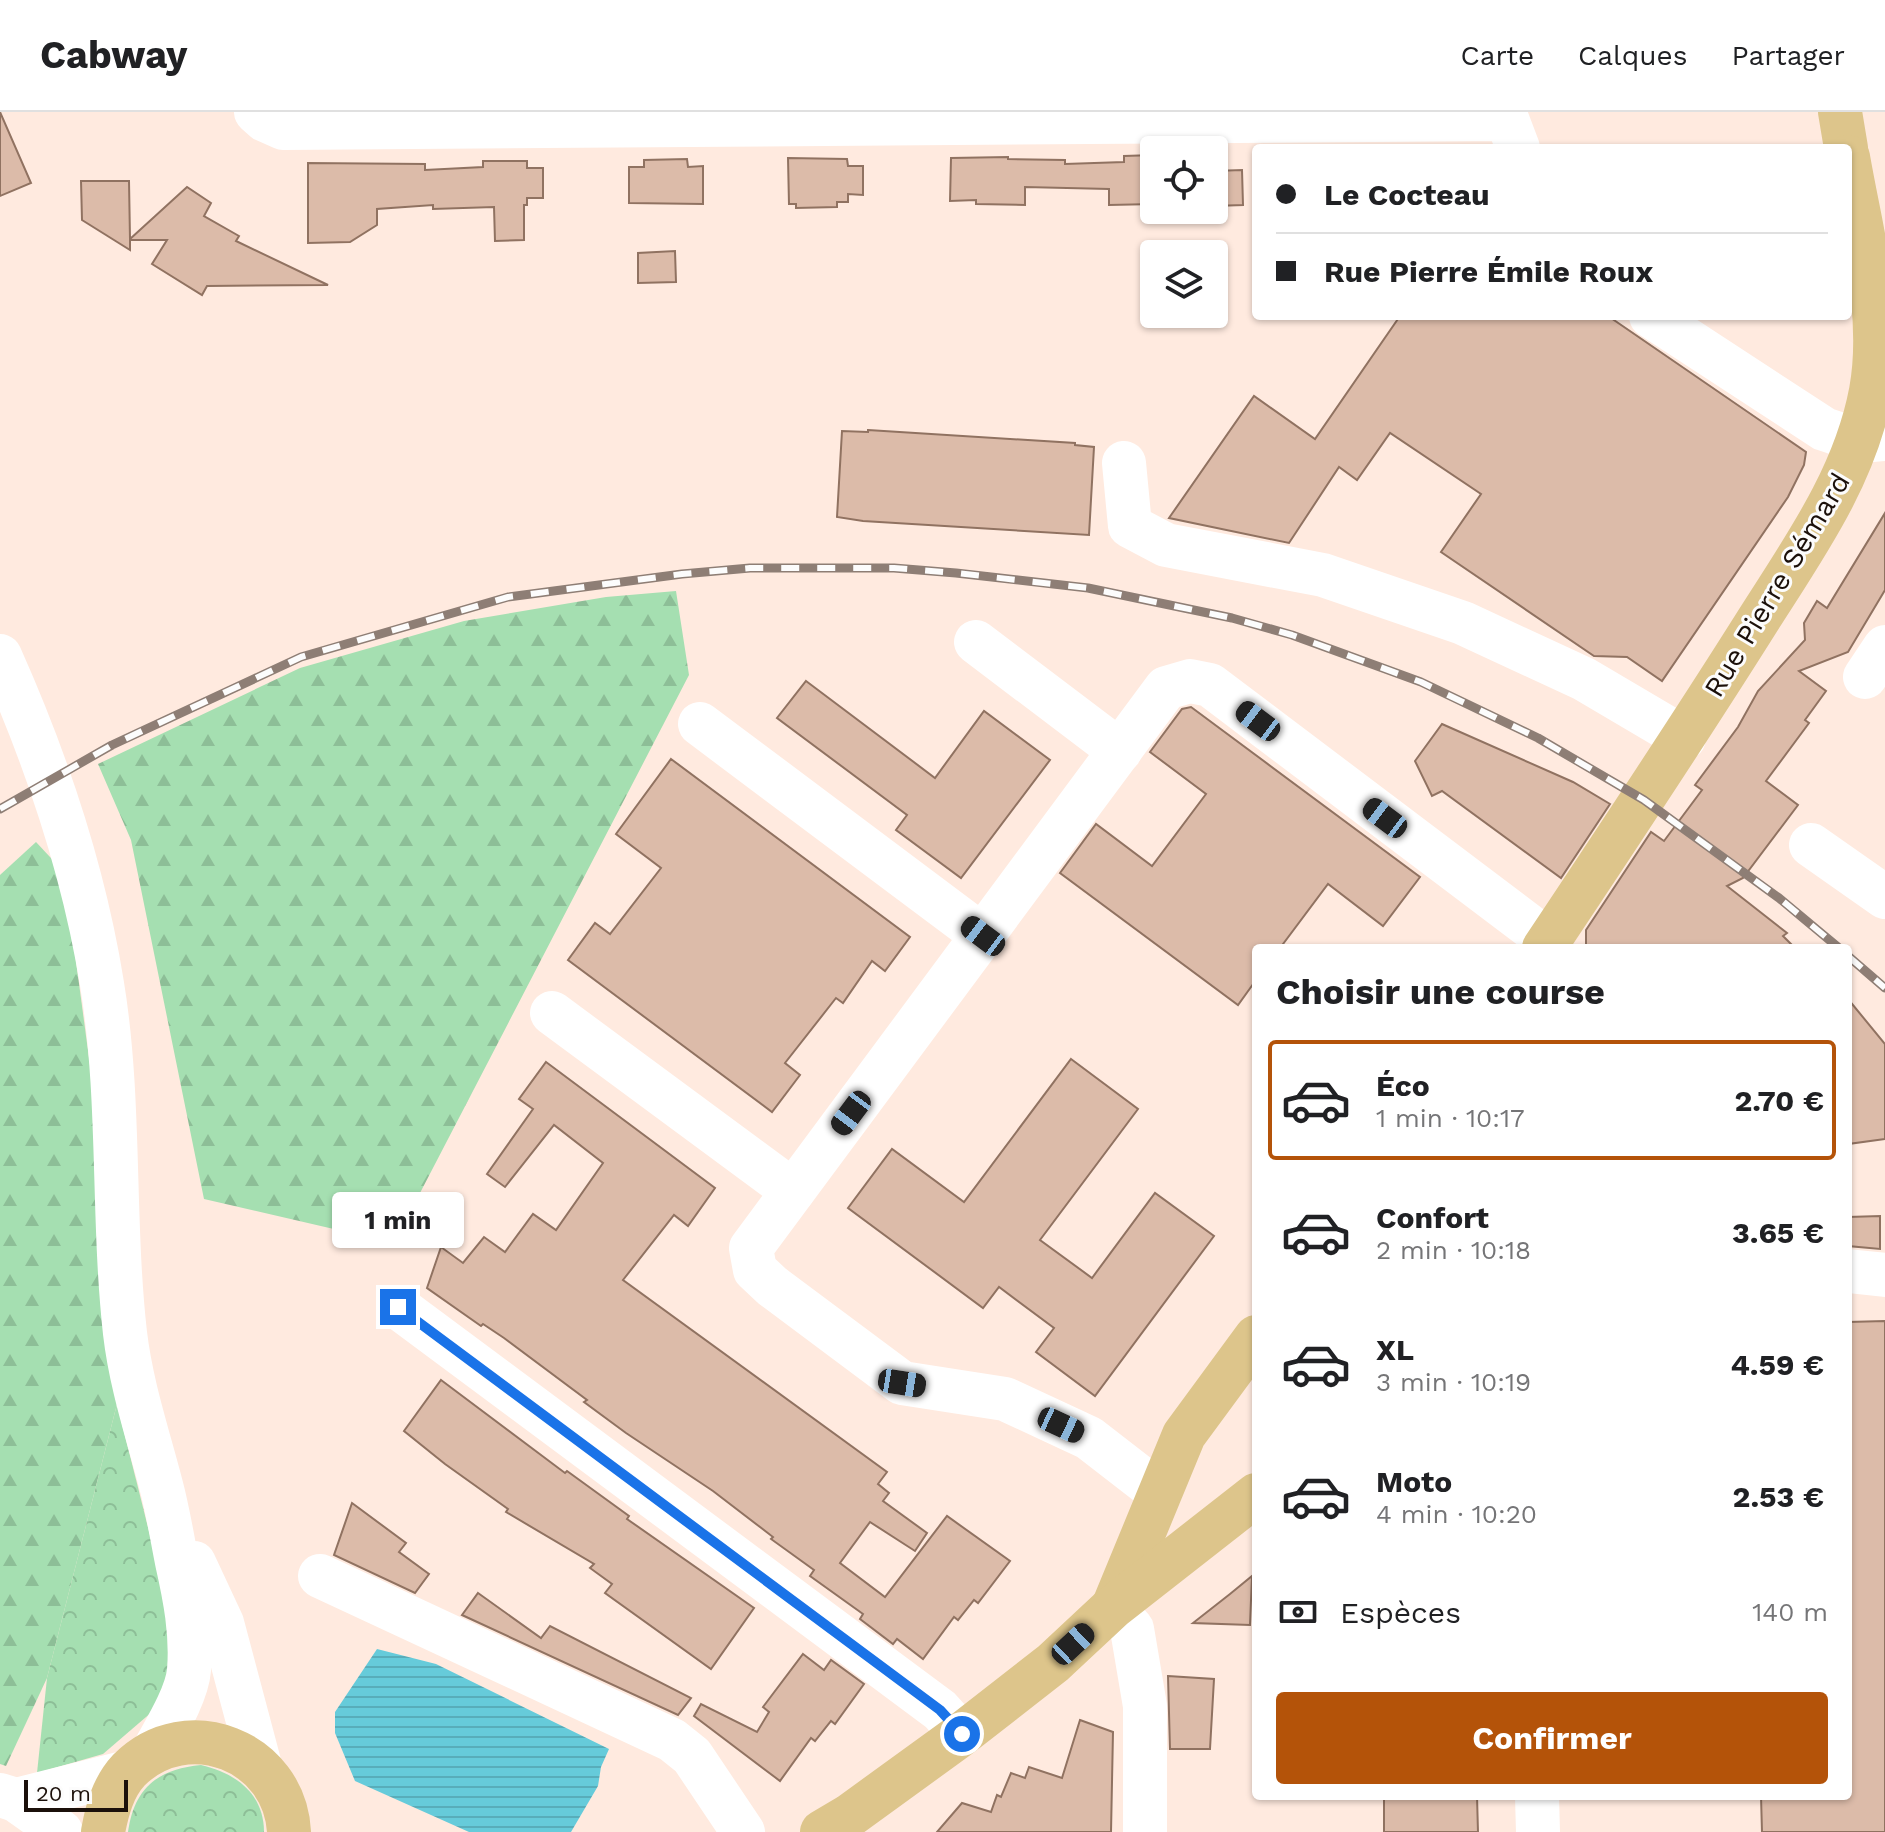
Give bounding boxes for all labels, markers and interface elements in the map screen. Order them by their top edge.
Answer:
text: Cabway [40,33,187,77]
text: Carte [1461,39,1534,72]
text: Calques [1578,39,1687,72]
text: Partager [1731,39,1845,72]
map controls [1140,136,1228,328]
button: locate [1140,136,1228,224]
text: Le Cocteau [1324,177,1490,212]
button: layers [1140,240,1228,328]
text: Rue Pierre Émile Roux [1324,254,1653,289]
street label: Rue Pierre Sémard [1697,467,1857,703]
car [1232,697,1284,745]
car [1359,794,1411,842]
car [957,912,1009,960]
text: Choisir une course [1276,971,1605,1013]
icon: car [1280,1064,1352,1136]
text: Éco [1376,1068,1430,1103]
text: 2.70 € [1734,1083,1824,1118]
car [827,1087,875,1139]
text: 1 min · 10:17 [1376,1103,1525,1133]
callout: 1 min [332,1191,464,1247]
icon: car [1280,1196,1352,1268]
text: Confort [1376,1200,1489,1235]
text: 1 min [365,1205,431,1235]
text: 3.65 € [1732,1215,1824,1250]
text: 2 min · 10:18 [1376,1235,1531,1265]
route end [380,1289,416,1325]
icon: car [1280,1328,1352,1400]
text: XL [1376,1332,1414,1367]
text: 4.59 € [1730,1347,1824,1382]
car [876,1367,928,1399]
text: 3 min · 10:19 [1376,1367,1531,1397]
car [1034,1404,1088,1446]
icon: car [1280,1460,1352,1532]
text: Moto [1376,1464,1452,1499]
text: 2.53 € [1733,1479,1824,1514]
text: 4 min · 10:20 [1376,1499,1537,1529]
icon: cash [1276,1590,1320,1634]
text: Espèces [1340,1595,1461,1630]
text: 140 m [1752,1597,1828,1627]
car [1047,1619,1099,1669]
button: Confirmer [1276,1692,1828,1784]
route start [944,1716,980,1752]
scale bar [24,1776,128,1812]
text: 20 m [36,1781,91,1806]

